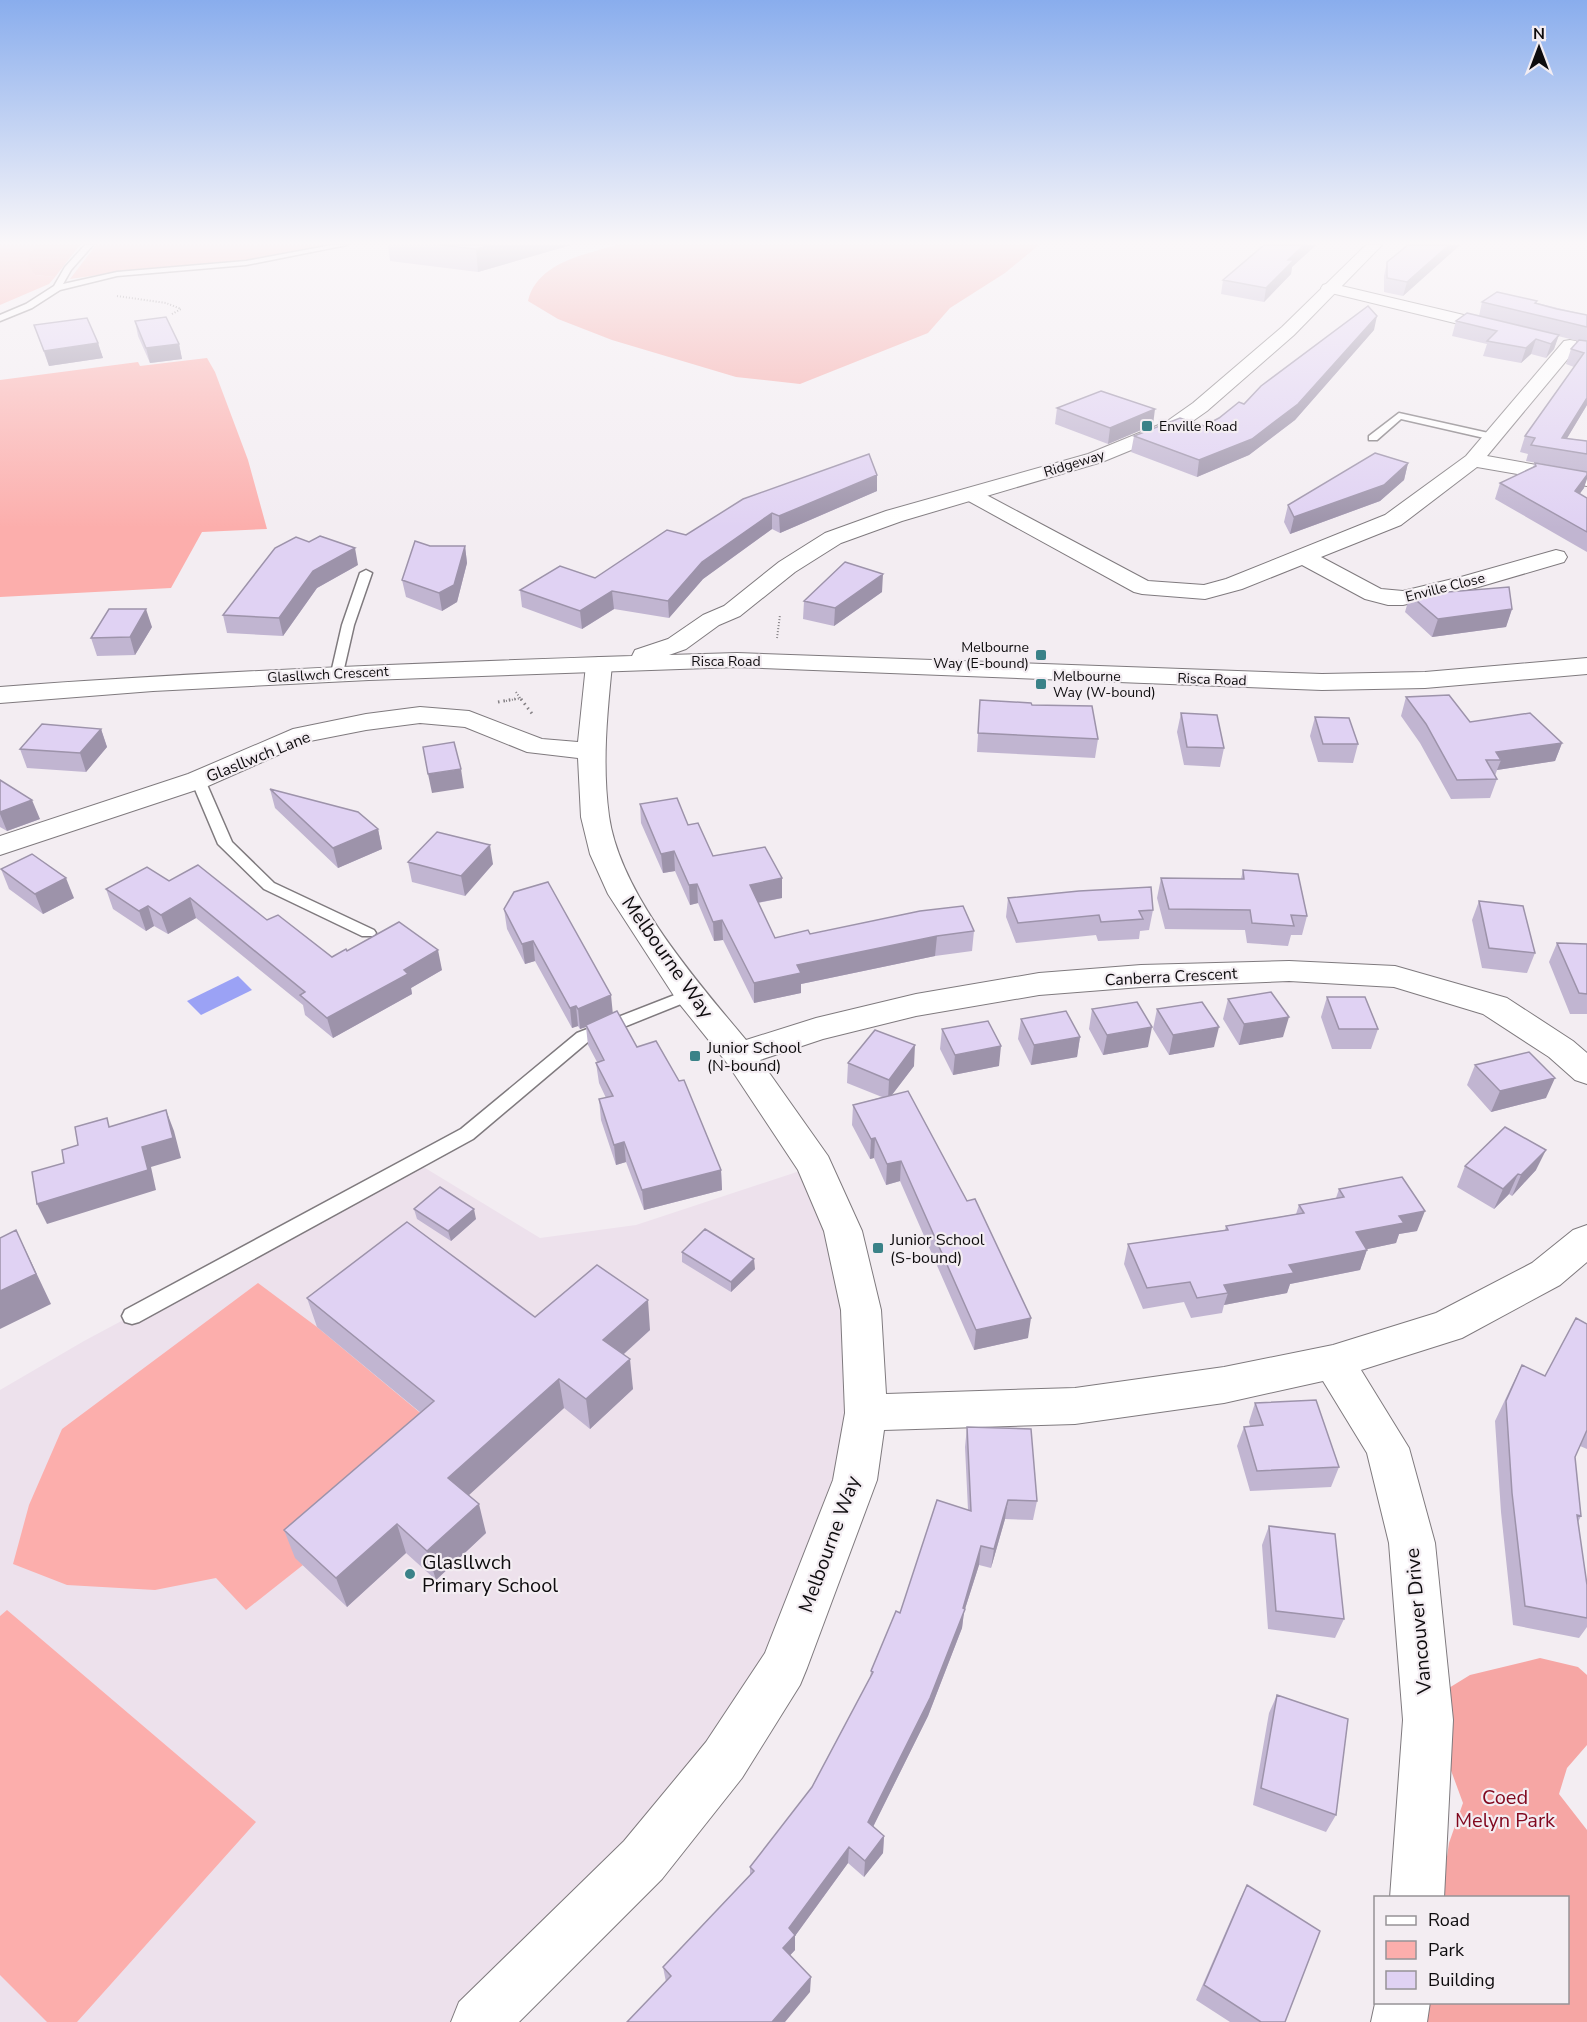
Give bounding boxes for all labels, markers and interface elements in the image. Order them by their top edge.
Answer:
north arrow [1509,18,1569,78]
text: N [1533,23,1545,45]
place label: Enville Road [1159,417,1237,436]
marker: Enville Road [1140,419,1154,433]
street label: Ridgeway [1041,445,1108,482]
street label: Enville Close [1403,568,1487,607]
place label: Melbourne Way (E-bound) [933,638,1029,673]
marker: Melbourne Way (E-bound) [1034,648,1048,662]
street label: Risca Road [691,652,761,671]
street label: Glasllwch Crescent [267,662,389,687]
place label: Melbourne Way (W-bound) [1053,667,1156,702]
street label: Risca Road [1177,669,1247,690]
marker: Melbourne Way (W-bound) [1034,677,1048,691]
street label: Glasllwch Lane [203,726,314,788]
street label: Melbourne Way [615,891,720,1024]
street label: Canberra Crescent [1104,963,1238,991]
place label: Junior School (N-bound) [706,1037,802,1077]
marker: Junior School (N-bound) [688,1049,702,1063]
place label: Junior School (S-bound) [889,1229,985,1269]
marker: Junior School (S-bound) [871,1241,885,1255]
street label: Melbourne Way [792,1471,867,1616]
street label: Vancouver Drive [1399,1547,1438,1696]
place label: Glasllwch Primary School [422,1549,558,1599]
marker: Glasllwch Primary School [403,1567,417,1581]
park label: Coed Melyn Park [1455,1784,1556,1834]
legend [1374,1896,1569,2004]
text: Road [1428,1908,1470,1932]
text: Park [1428,1938,1465,1962]
text: Building [1428,1968,1495,1992]

